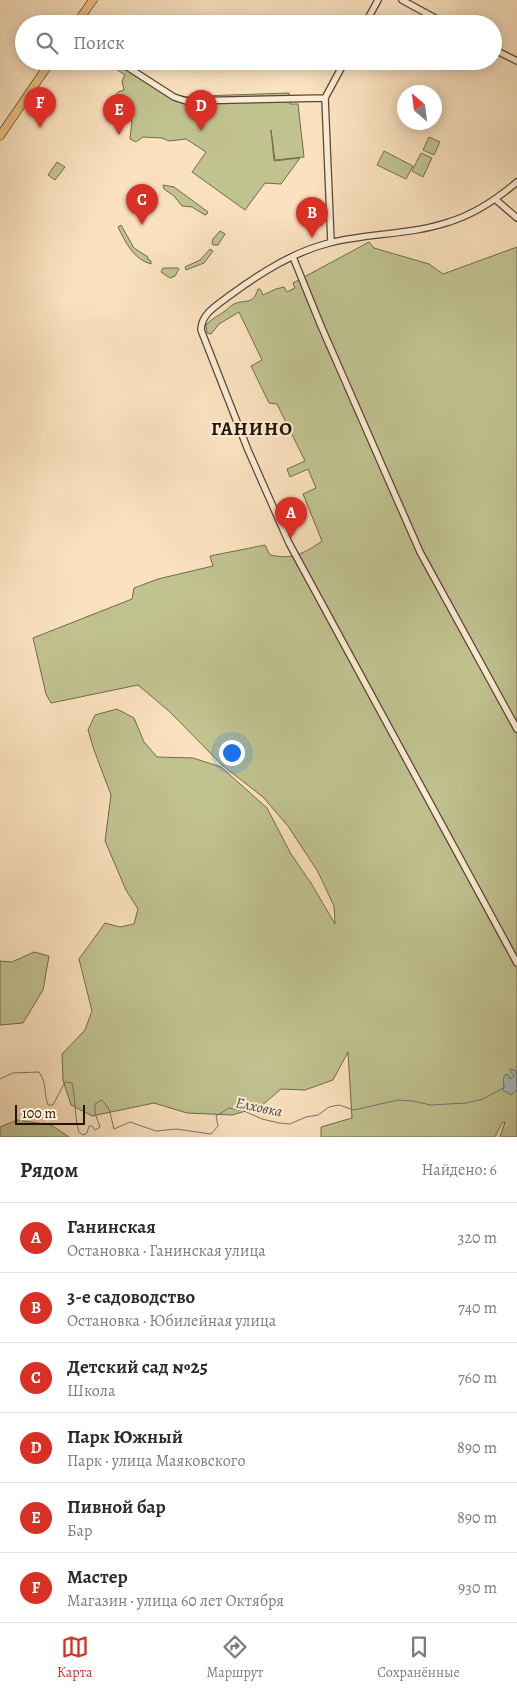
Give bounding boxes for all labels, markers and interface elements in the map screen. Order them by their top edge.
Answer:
search box [15,15,502,70]
icon: search [33,29,61,57]
text: Поиск [73,30,125,56]
north arrow [397,85,442,130]
pin: F [24,87,56,128]
pin: D [185,90,217,131]
pin: E [103,94,135,135]
pin: C [126,184,158,225]
pin: B [296,197,328,238]
district label: ГАНИНО [211,416,293,442]
pin: A [275,497,307,538]
your location [219,740,245,766]
water label: Елховка [234,1092,284,1122]
scale bar [15,1102,85,1125]
text: 100 m [22,1104,56,1123]
text: Рядом [20,1156,78,1184]
text: Найдено: 6 [422,1159,497,1181]
text: Ганинская [67,1214,156,1240]
text: A [31,1227,41,1249]
text: 320 m [458,1227,497,1249]
text: Остановка · Ганинская улица [67,1240,266,1262]
text: 3-е садоводство [67,1284,195,1310]
text: B [31,1297,41,1319]
text: 740 m [458,1297,497,1319]
text: Остановка · Юбилейная улица [67,1310,276,1332]
text: Детский сад №25 [67,1354,208,1380]
text: C [31,1367,41,1389]
text: 760 m [458,1367,497,1389]
text: Школа [67,1380,115,1402]
text: Парк Южный [67,1424,183,1450]
text: D [30,1437,42,1459]
text: 890 m [457,1437,497,1459]
text: Парк · улица Маяковского [67,1450,246,1472]
text: Пивной бар [67,1494,166,1520]
text: E [31,1507,41,1529]
text: 890 m [457,1507,497,1529]
text: Бар [67,1520,92,1542]
text: Мастер [67,1564,128,1590]
text: F [32,1577,40,1599]
text: 930 m [458,1577,497,1599]
text: Магазин · улица 60 лет Октября [67,1590,284,1612]
tab: Карта [57,1633,92,1682]
tab: Маршрут [207,1633,263,1682]
tab: Сохранённые [377,1633,460,1682]

